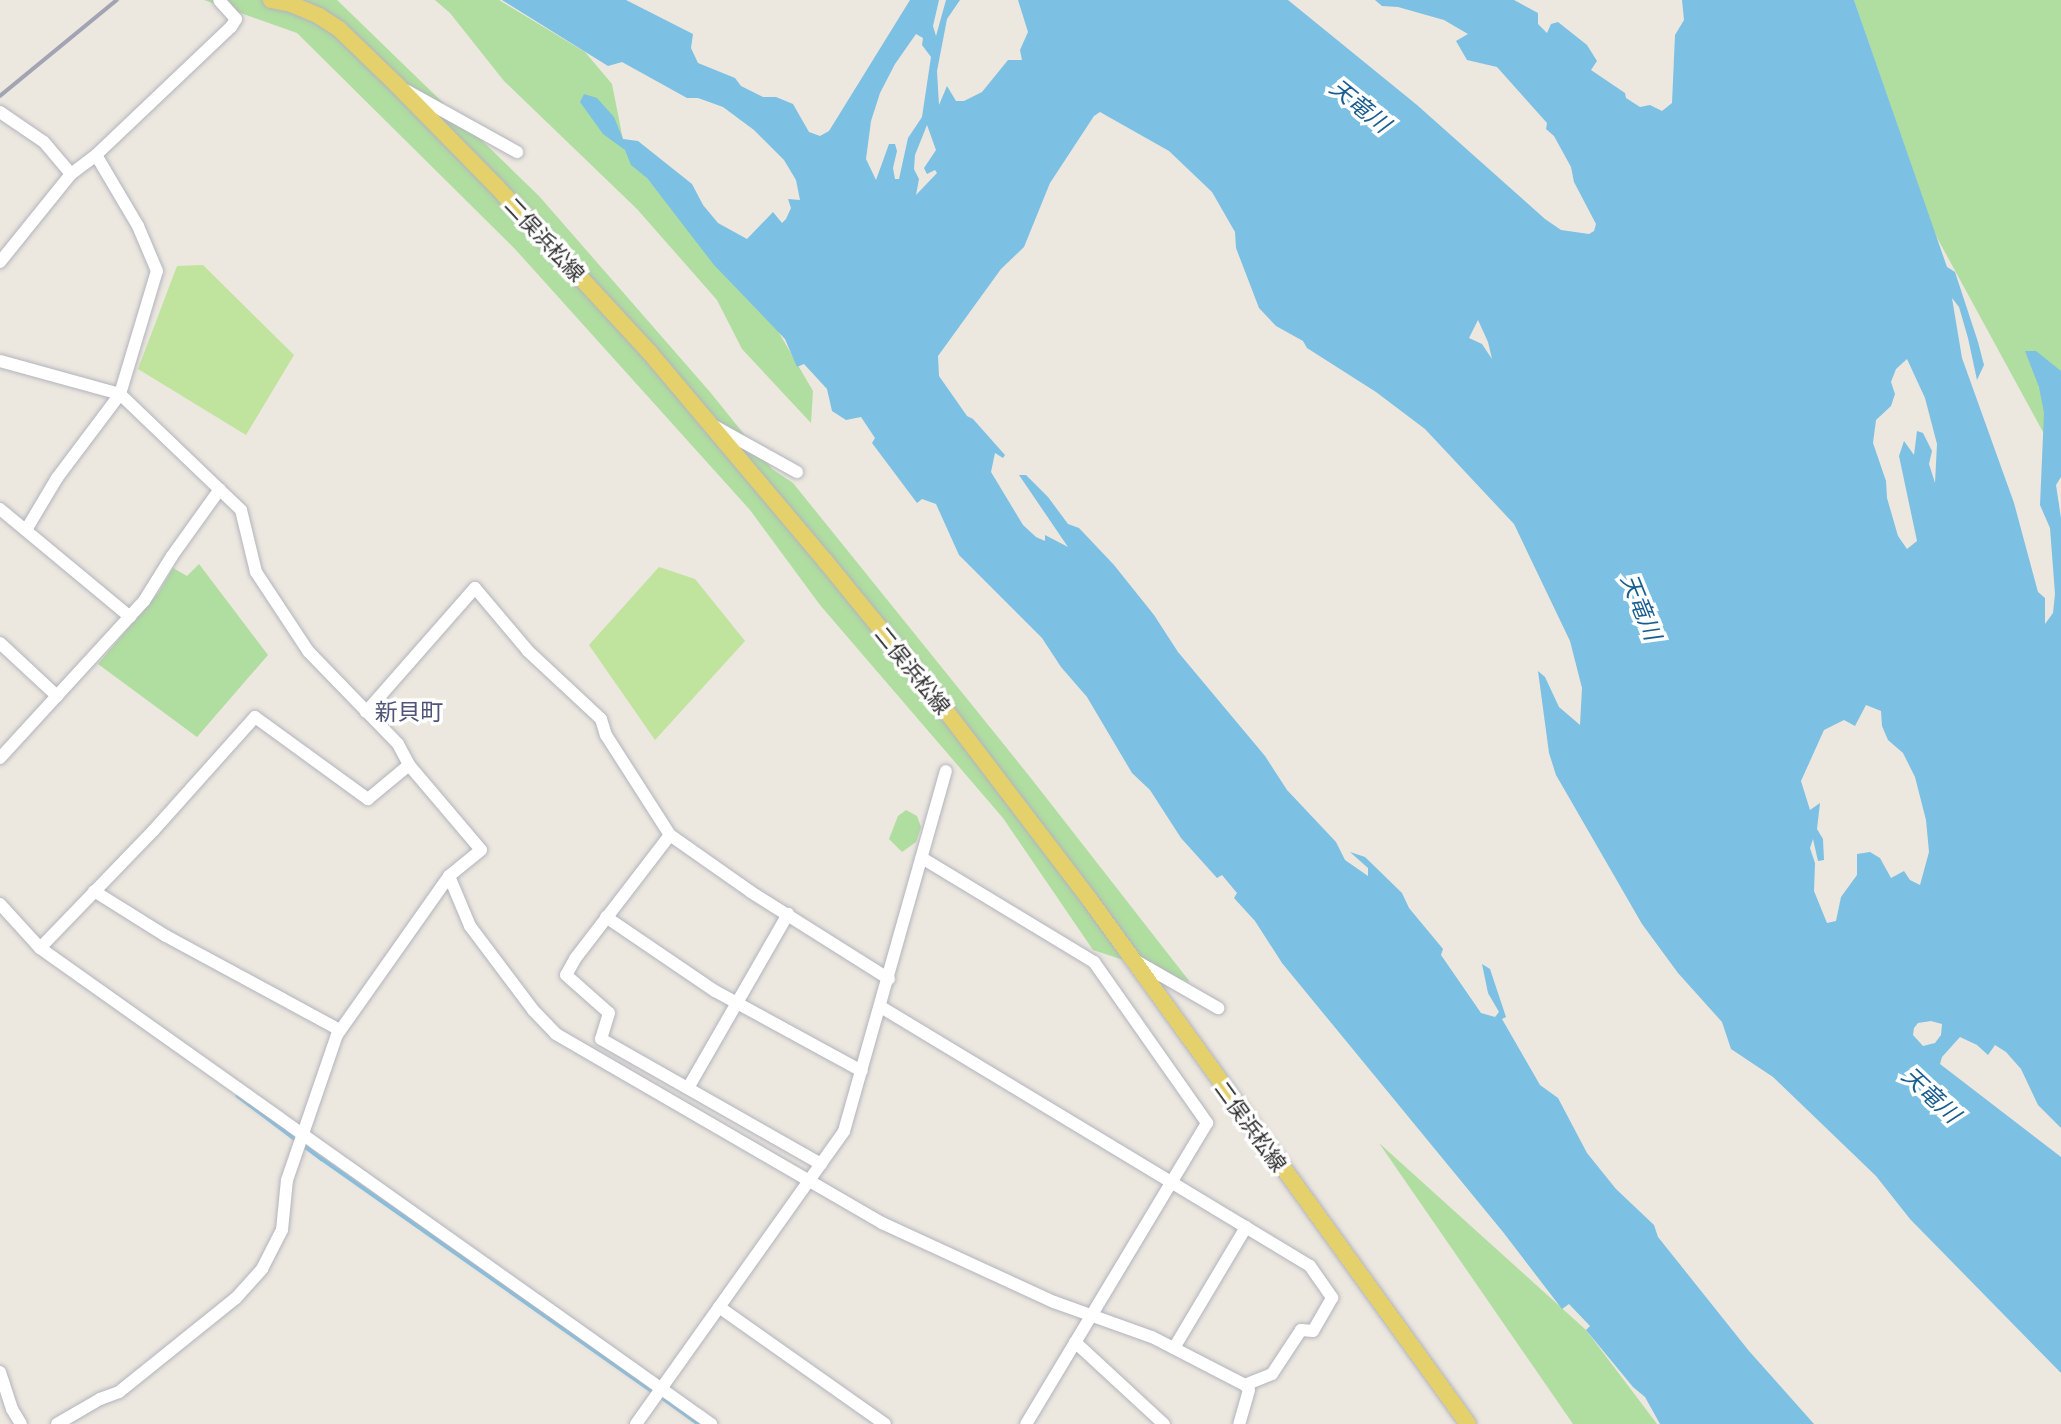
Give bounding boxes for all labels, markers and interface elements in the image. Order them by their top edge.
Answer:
water label: 天竜川 [1325,74,1395,138]
street label: 二俣浜松線 [500,192,590,286]
water label: 天竜川 [1615,570,1667,644]
street label: 二俣浜松線 [870,621,956,719]
district label: 新貝町 [375,698,443,726]
water label: 天竜川 [1896,1061,1966,1129]
street label: 二俣浜松線 [1210,1076,1292,1176]

